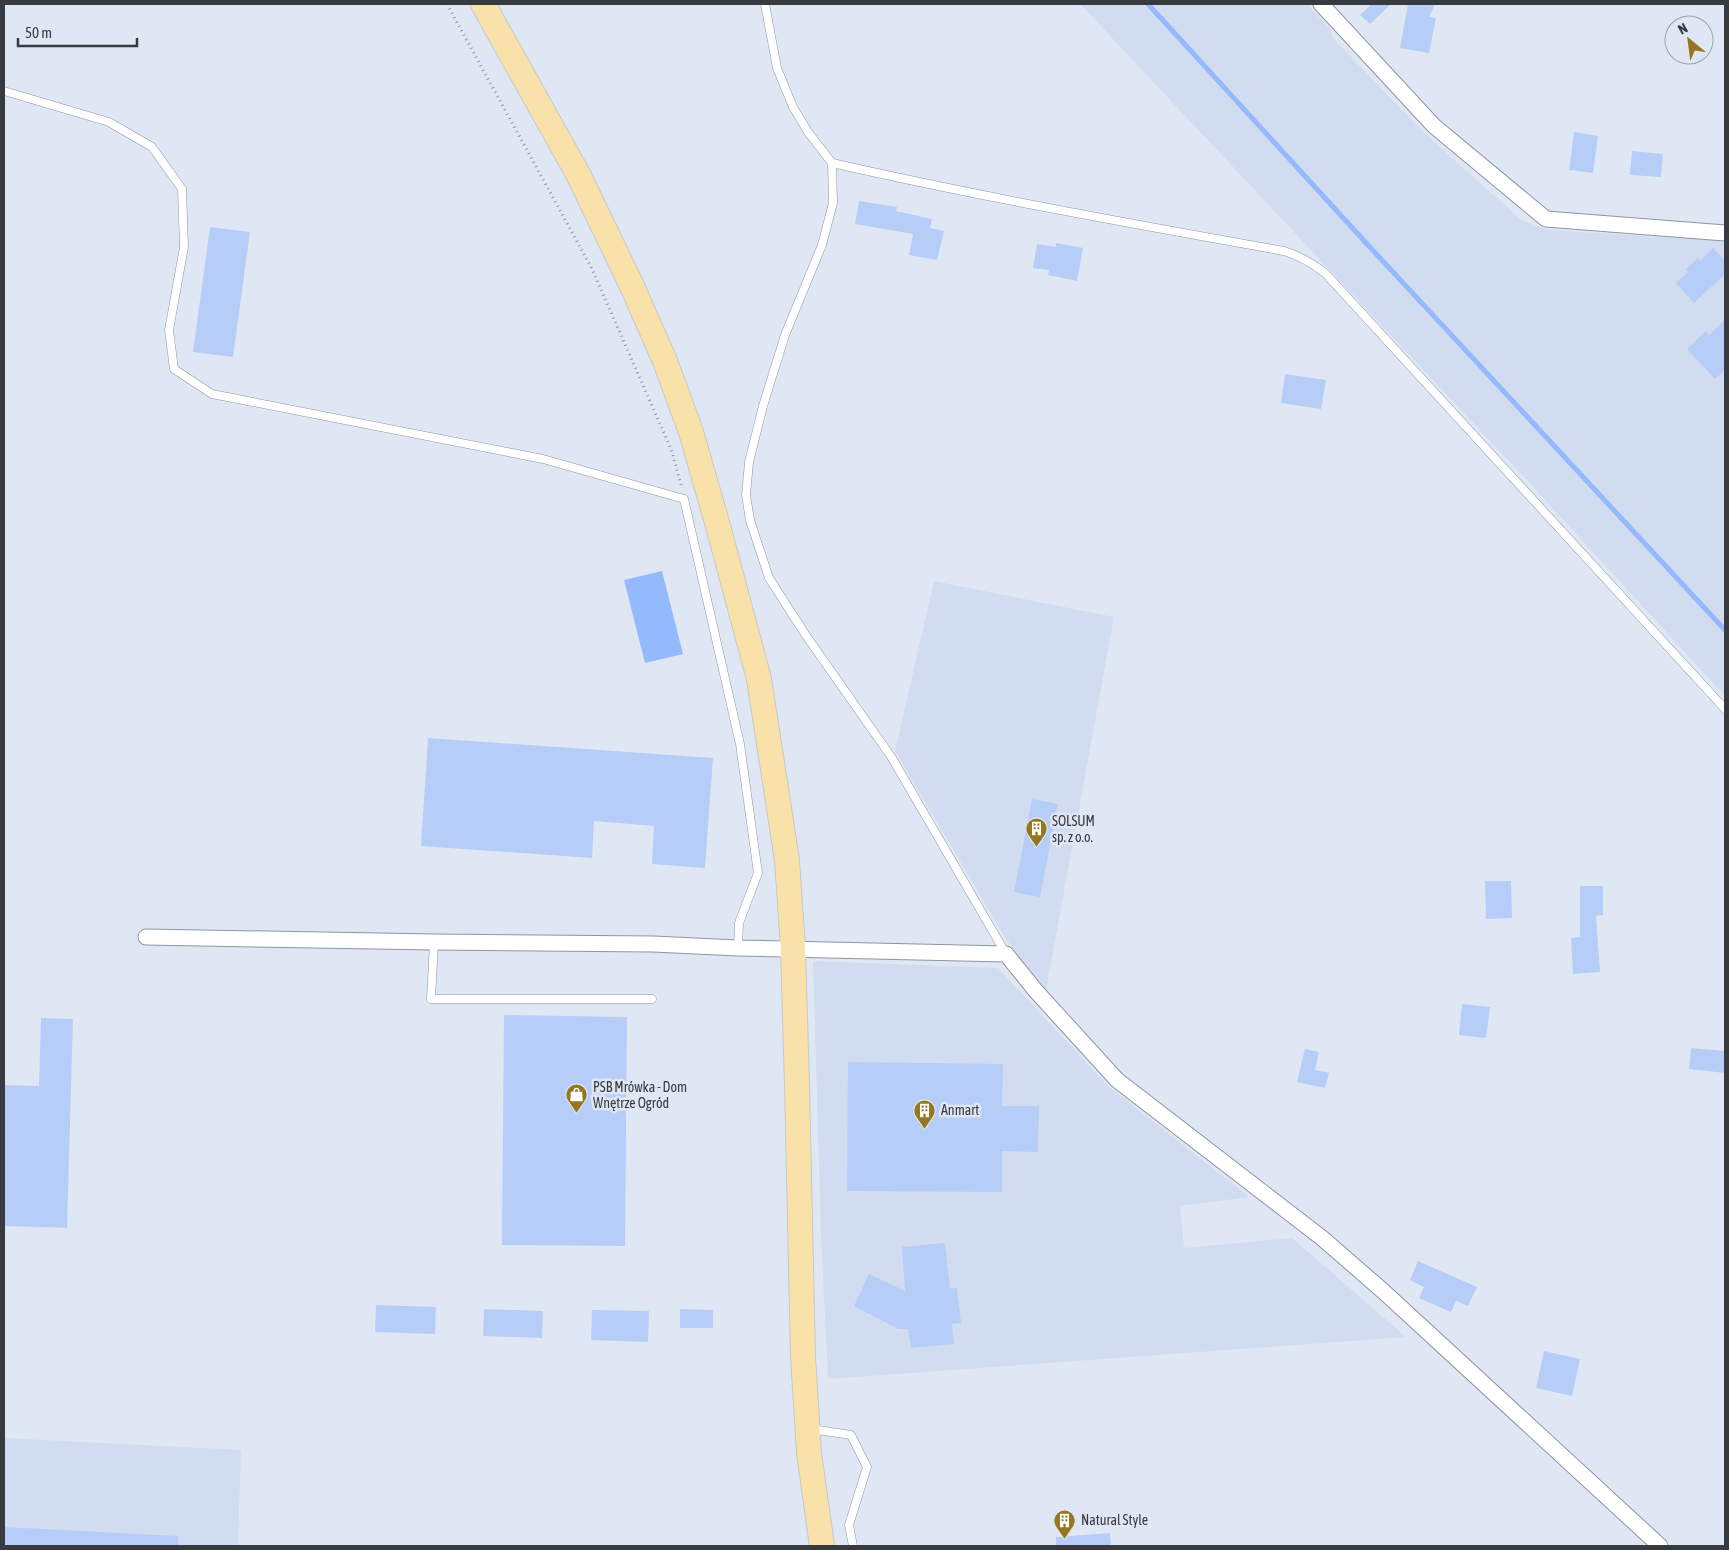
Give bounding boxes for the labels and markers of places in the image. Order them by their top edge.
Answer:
place label: SOLSUM sp. z o.o. [1052,813,1095,845]
building icon: SOLSUM sp. z o.o. [1024,817,1048,848]
place label: PSB Mrówka - Dom Wnętrze Ogród [593,1079,687,1111]
shop icon: PSB Mrówka - Dom Wnętrze Ogród [565,1083,589,1114]
building icon: Anmart [913,1098,937,1129]
place label: Anmart [941,1102,979,1118]
building icon: Natural Style [1053,1508,1077,1539]
place label: Natural Style [1081,1512,1148,1528]

